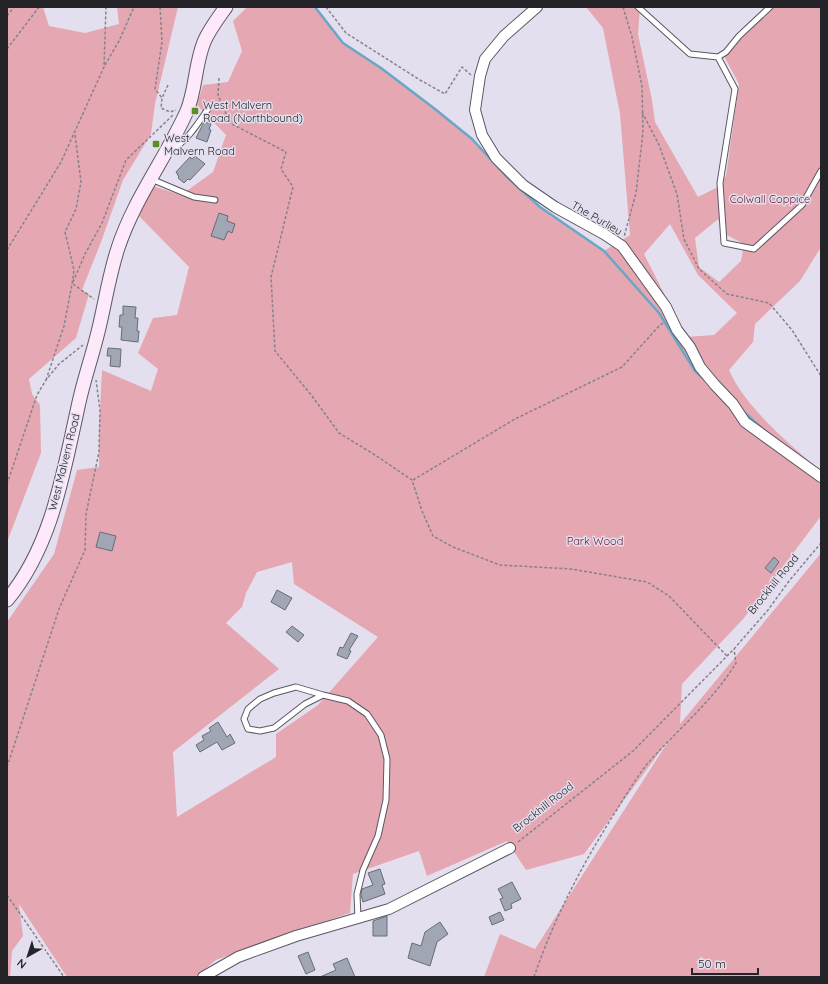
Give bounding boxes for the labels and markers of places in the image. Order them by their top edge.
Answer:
place label: West Malvern Road (Northbound) [203,98,303,125]
marker: West Malvern Road (Northbound) [190,106,200,116]
place label: West Malvern Road [164,131,235,158]
marker: West Malvern Road [151,139,161,149]

